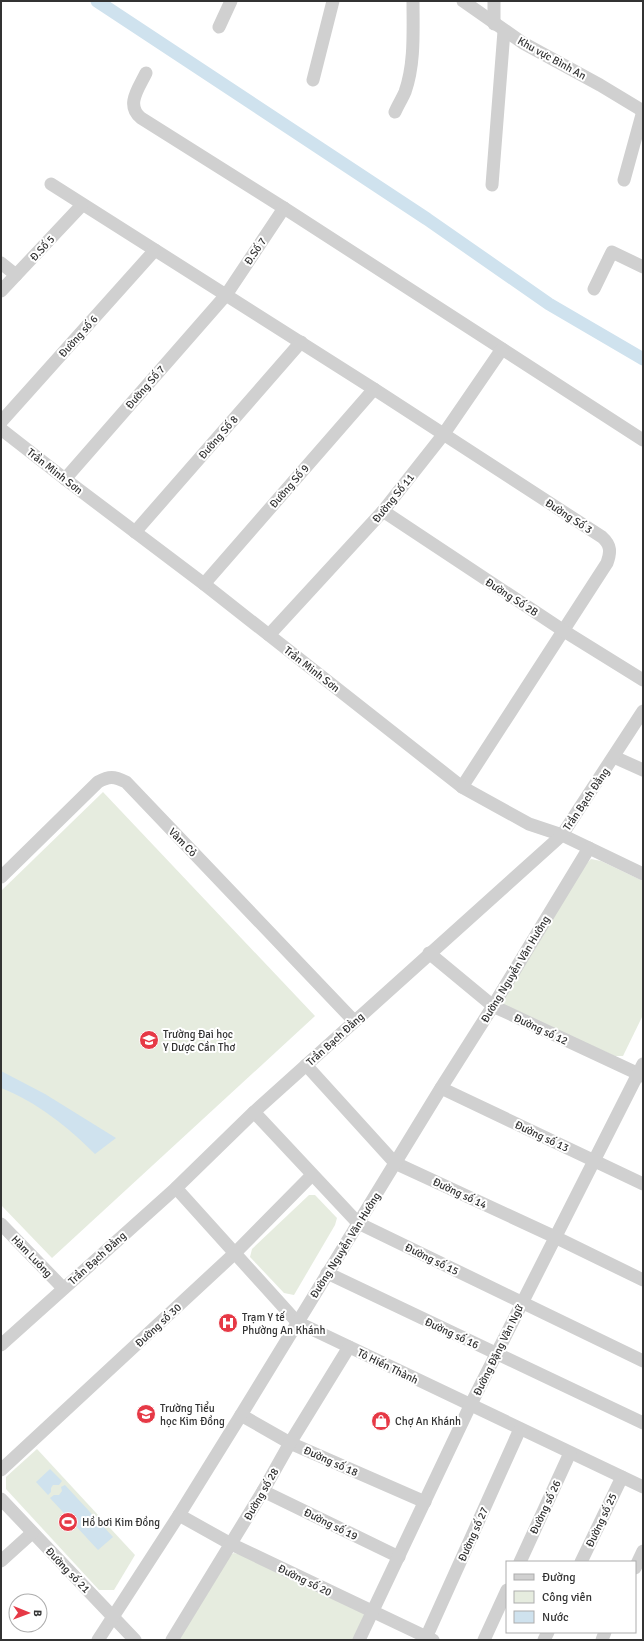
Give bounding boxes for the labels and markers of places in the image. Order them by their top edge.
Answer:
place label: Trường Đại học Y Dược Cần Thơ [163,1028,235,1054]
school or university icon: Trường Đại học Y Dược Cần Thơ [138,1029,160,1051]
place label: Trạm Y tế Phường An Khánh [242,1310,326,1337]
hospital icon: Trạm Y tế Phường An Khánh [217,1312,239,1334]
place label: Trường Tiểu học Kim Đồng [160,1401,225,1428]
school or university icon: Trường Tiểu học Kim Đồng [135,1403,157,1425]
shop icon: Chợ An Khánh [370,1410,392,1432]
place label: Chợ An Khánh [395,1415,461,1428]
sports icon: Hồ bơi Kim Đồng [57,1511,79,1533]
place label: Hồ bơi Kim Đồng [82,1515,160,1529]

